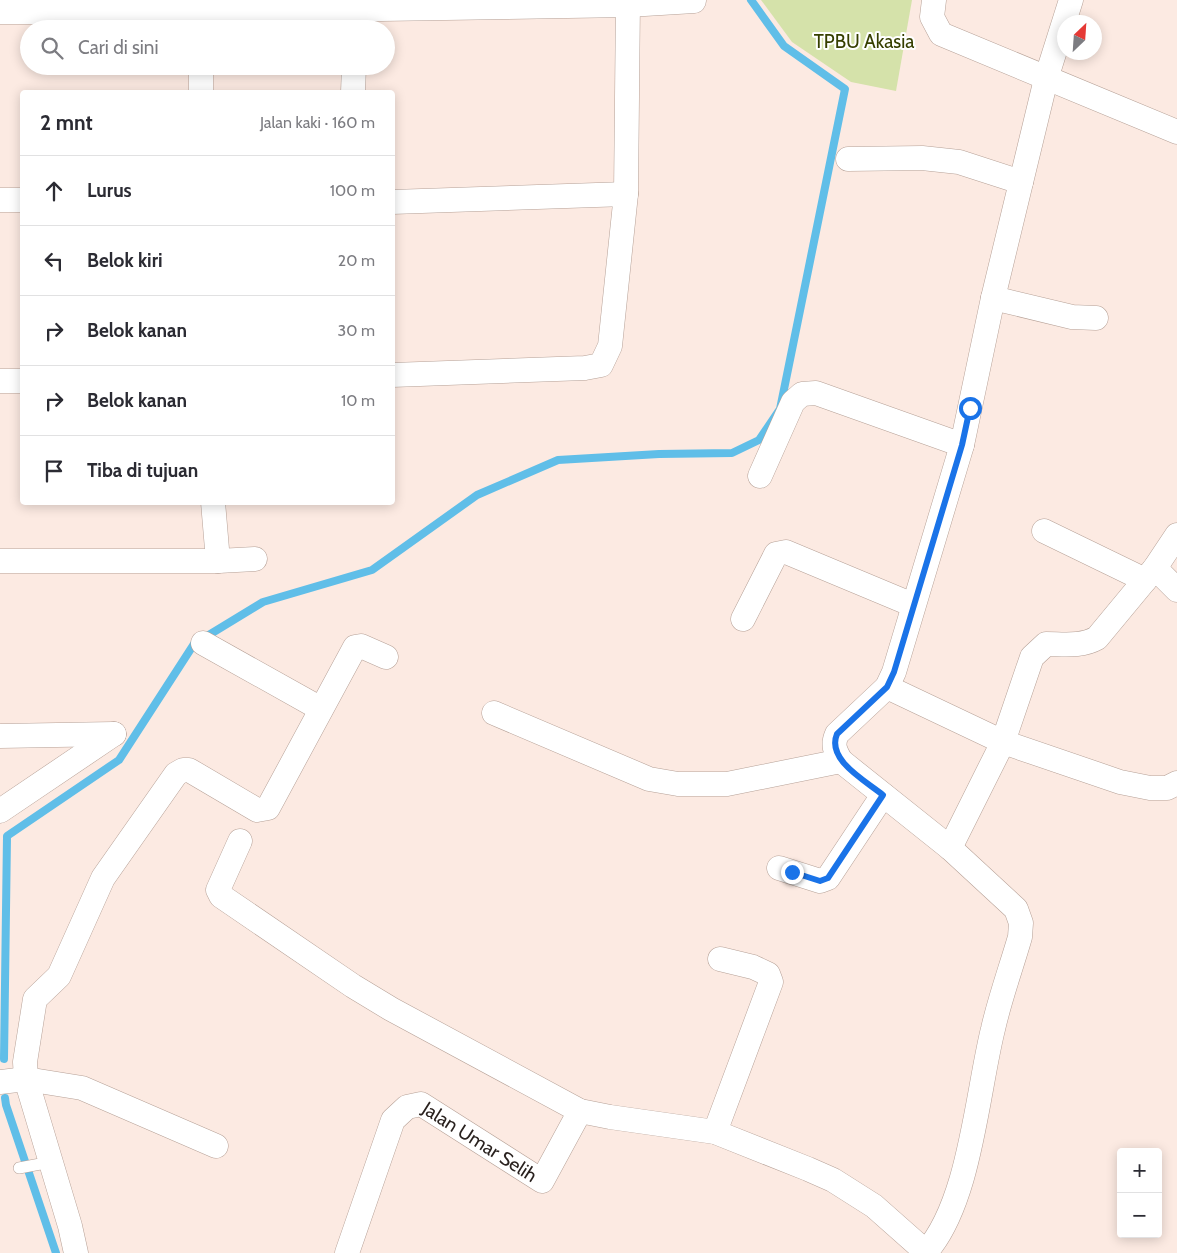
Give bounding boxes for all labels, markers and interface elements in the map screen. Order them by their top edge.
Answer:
north arrow [1057,15,1102,60]
search box [20,20,395,75]
park label: TPBU Akasia [814,30,914,53]
icon: search [38,34,66,62]
text: Cari di sini [78,36,159,59]
text: 2 mnt [40,110,93,135]
text: Jalan kaki · 160 m [260,113,375,132]
icon: ahead [40,177,68,205]
text: Lurus [87,179,132,202]
text: 100 m [330,181,375,200]
icon: left [40,247,68,275]
text: Belok kiri [87,249,163,272]
text: 20 m [338,251,375,270]
icon: right [40,317,68,345]
text: Belok kanan [87,319,187,342]
text: 30 m [338,321,375,340]
icon: right [40,387,68,415]
text: Belok kanan [87,389,187,412]
text: 10 m [341,391,375,410]
route start [959,397,982,420]
icon: arrive [40,457,68,485]
text: Tiba di tujuan [87,459,198,482]
route end [781,861,804,884]
street label: Jalan Umar Selih [417,1096,542,1187]
map controls [1117,1148,1162,1238]
button: + [1117,1148,1162,1193]
button: − [1117,1193,1162,1238]

